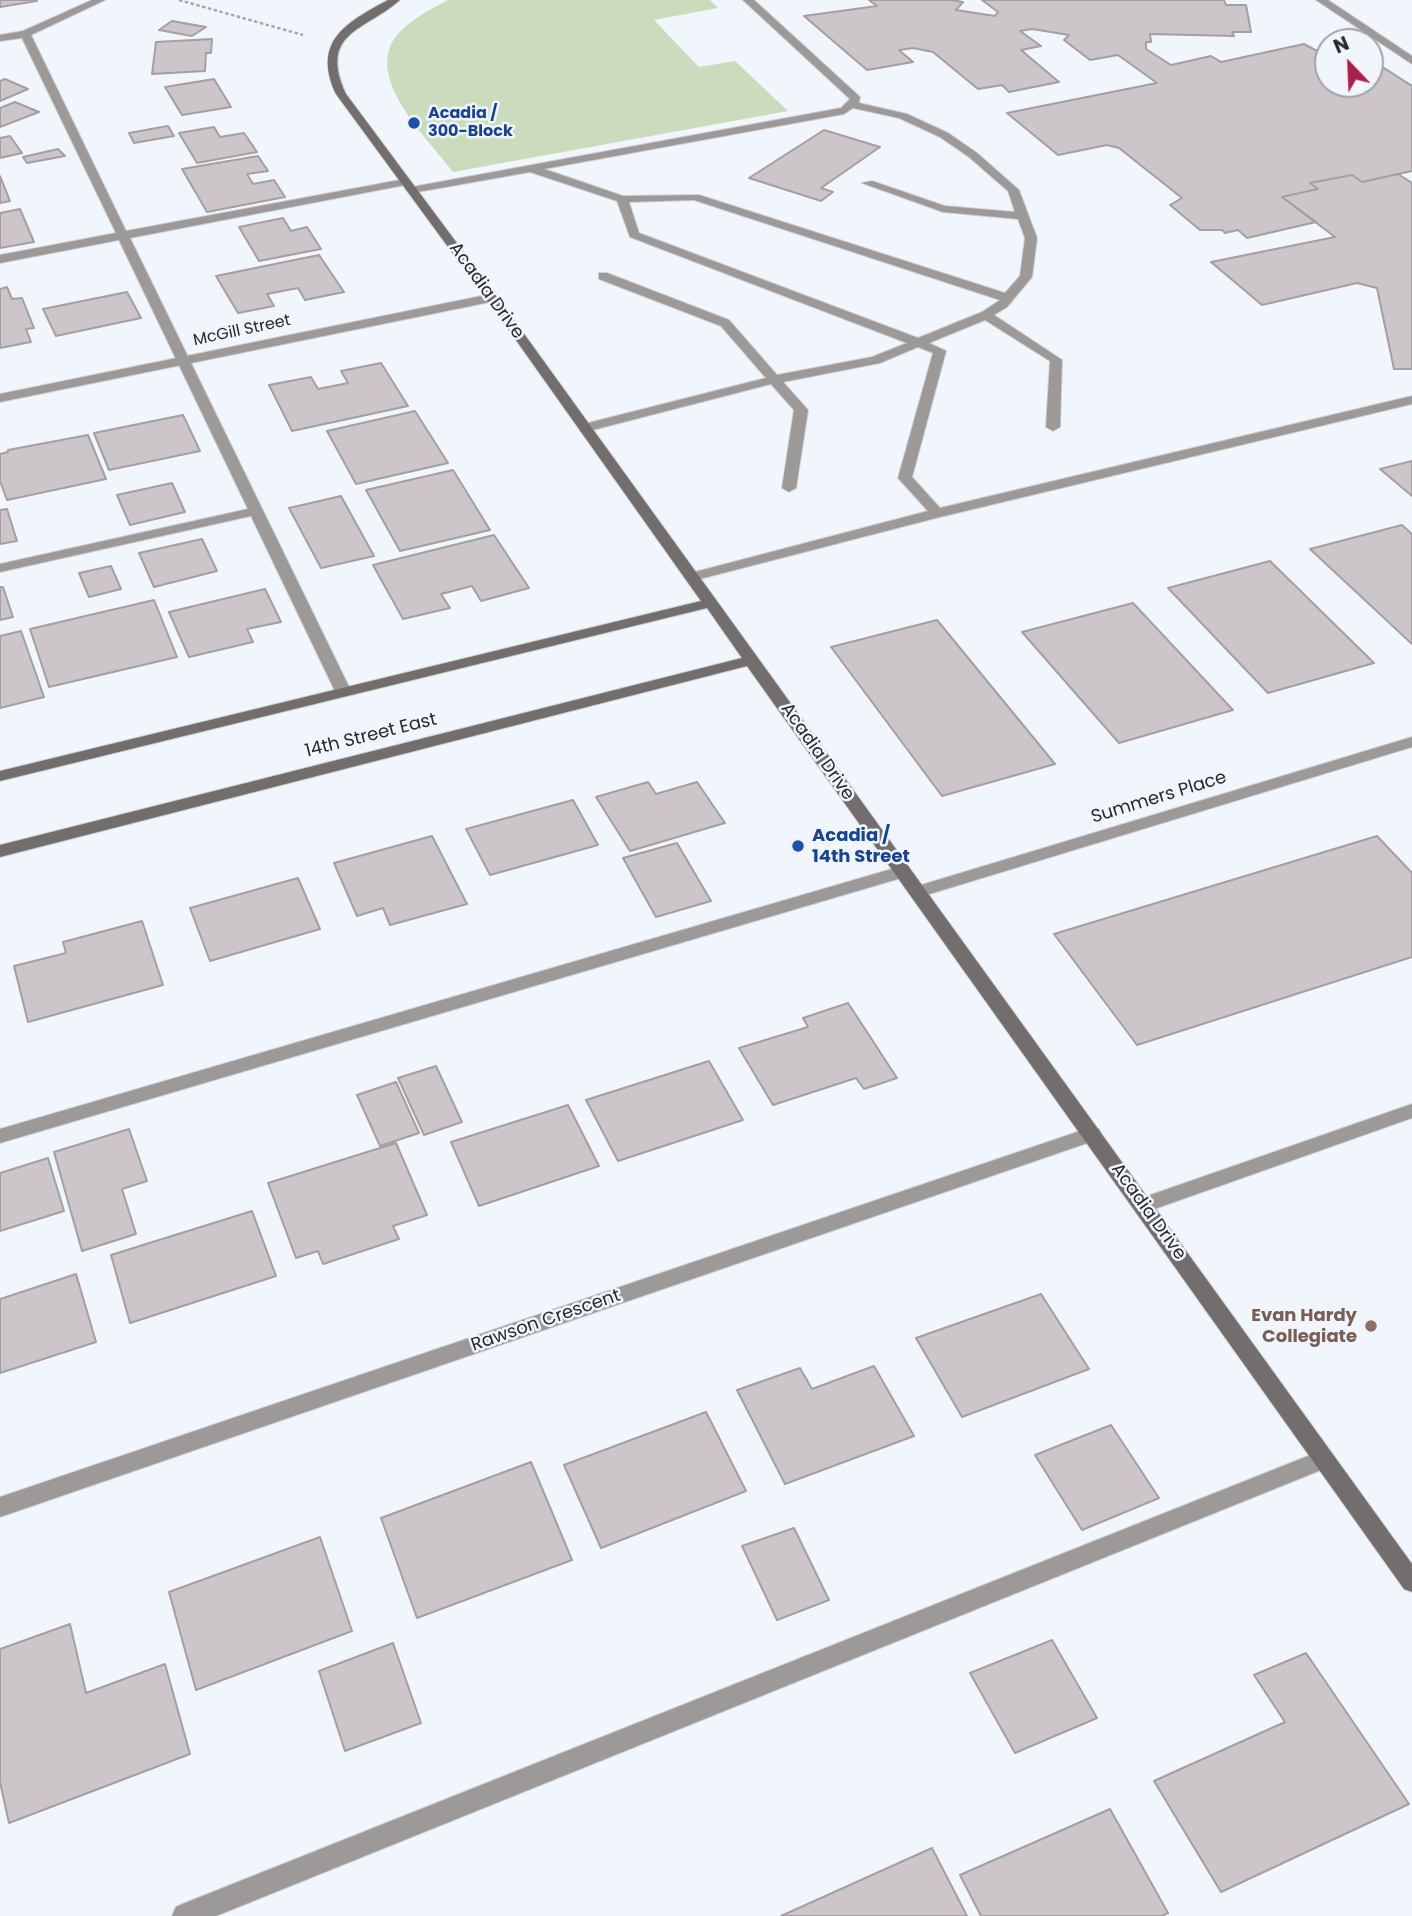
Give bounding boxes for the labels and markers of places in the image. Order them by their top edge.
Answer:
place label: Acadia / 300-Block [428,104,513,142]
marker: Acadia / 300-Block [406,115,422,131]
place label: Acadia / 14th Street [812,825,910,868]
marker: Acadia / 14th Street [790,838,806,854]
place label: Evan Hardy Collegiate [1251,1305,1357,1348]
marker: Evan Hardy Collegiate [1363,1318,1379,1334]

